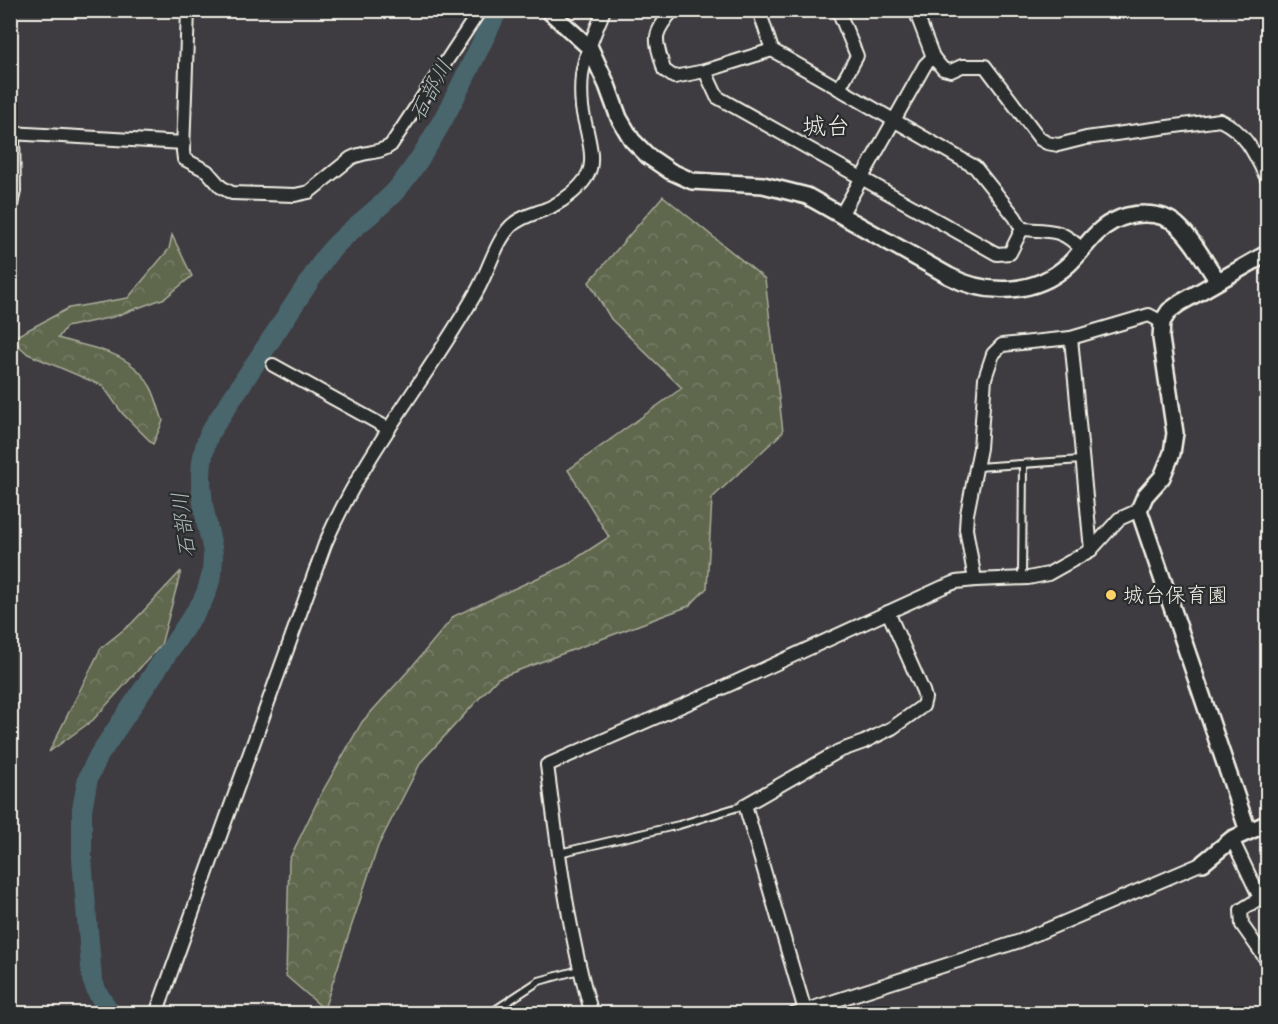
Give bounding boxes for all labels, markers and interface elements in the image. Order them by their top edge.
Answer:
water label: 石部川 [399,52,459,126]
district label: 城台 [802,106,850,142]
water label: 石部川 [161,490,202,560]
place label: 城台保育園 [1123,577,1228,609]
marker: 城台保育園 [1104,588,1118,602]

